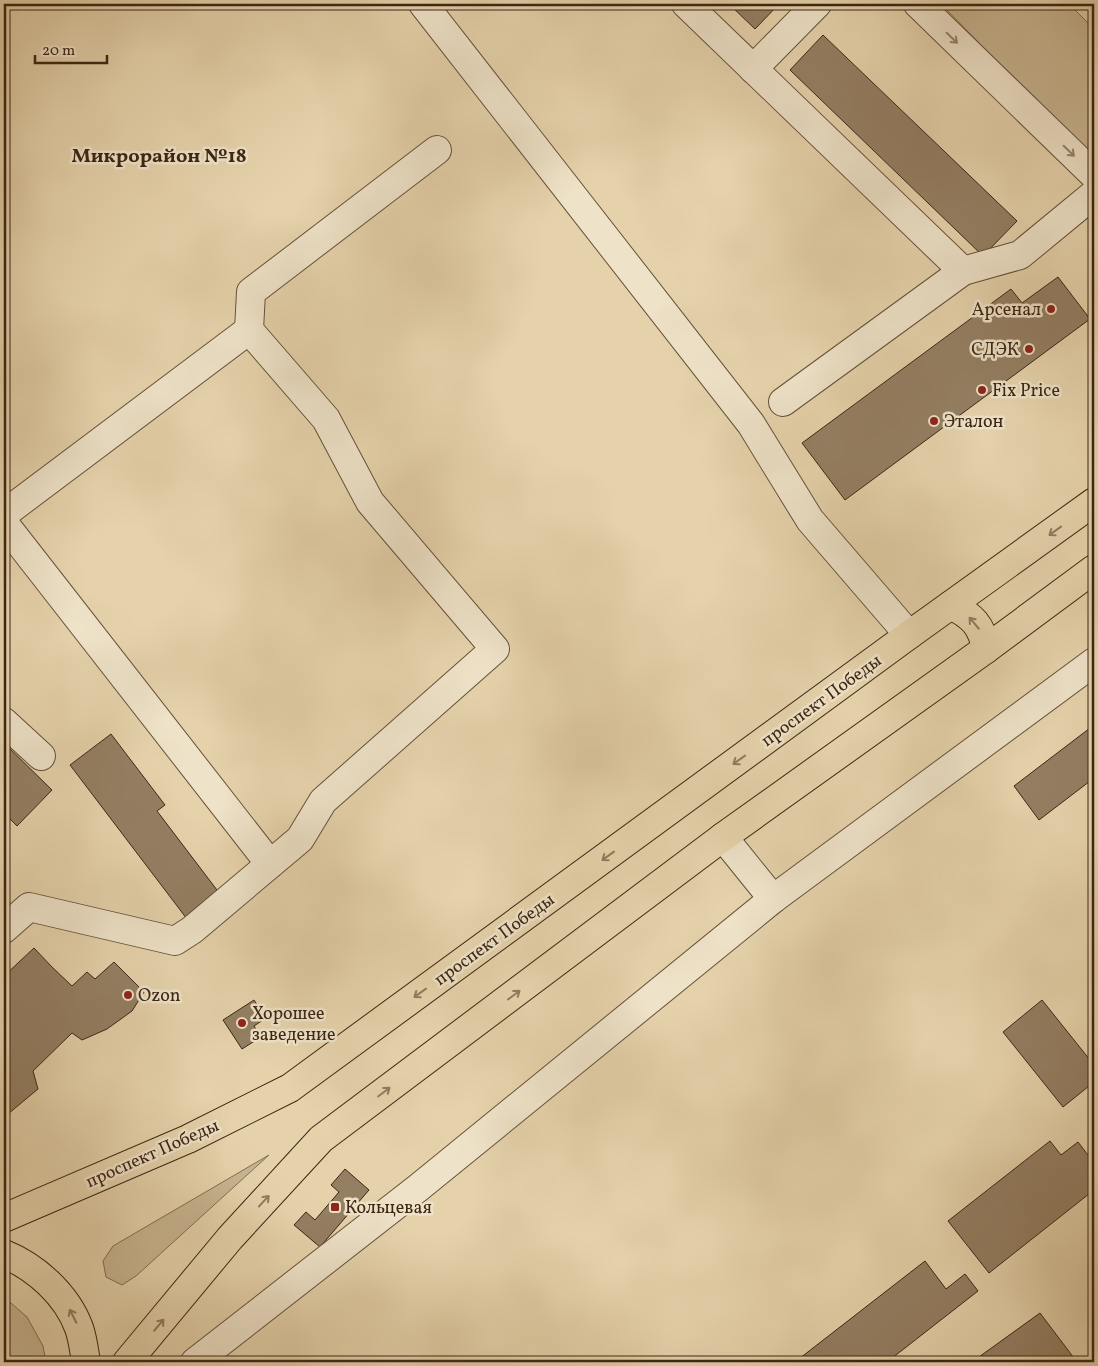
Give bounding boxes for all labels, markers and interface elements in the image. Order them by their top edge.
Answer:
scale bar [35,32,108,64]
one-way arrow [946,32,959,44]
text: 20 m [42,41,75,62]
district label: Микрорайон №18 [71,143,247,171]
one-way arrow [1063,145,1075,157]
place label: Арсенал [972,298,1041,323]
marker: Арсенал [1045,303,1057,315]
place label: СДЭК [971,338,1019,363]
marker: СДЭК [1023,343,1035,355]
place label: Fix Price [992,379,1060,404]
marker: Fix Price [976,384,988,396]
place label: Эталон [944,410,1004,435]
marker: Эталон [928,415,940,427]
one-way arrow [1049,525,1062,536]
one-way arrow [969,616,980,629]
street label: проспект Победы [756,649,888,754]
one-way arrow [733,754,746,765]
one-way arrow [602,850,615,861]
street label: проспект Победы [429,888,561,993]
place label: Ozon [138,984,181,1009]
one-way arrow [413,988,427,998]
marker: Ozon [122,989,134,1001]
one-way arrow [507,990,521,1000]
place label: Хорошее заведение [252,1002,336,1048]
marker: Хорошее заведение [236,1017,248,1029]
one-way arrow [377,1087,390,1098]
street label: проспект Победы [82,1114,224,1195]
one-way arrow [258,1195,270,1208]
place label: Кольцевая [345,1196,432,1221]
marker: Кольцевая [329,1201,341,1213]
one-way arrow [68,1309,77,1324]
one-way arrow [153,1318,164,1331]

